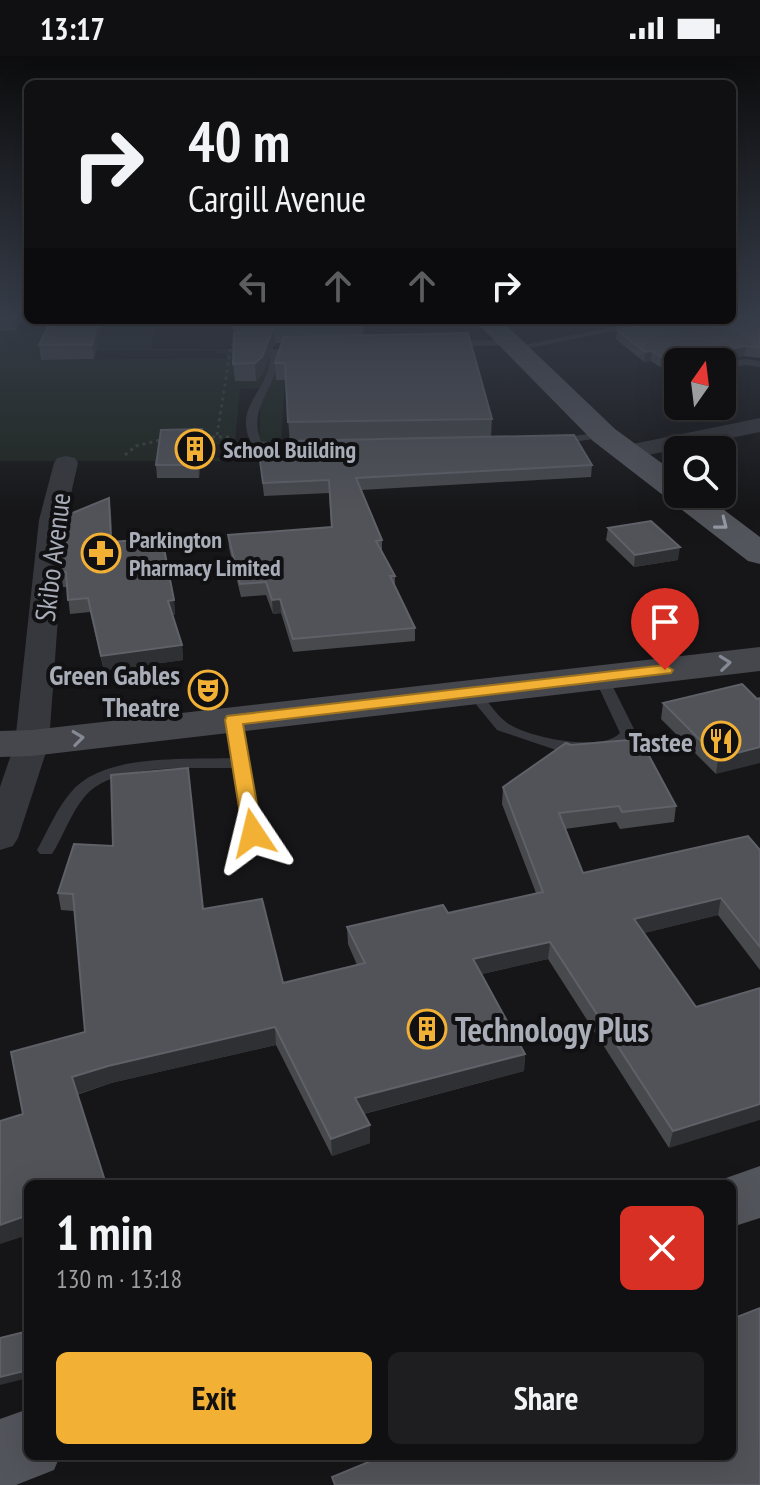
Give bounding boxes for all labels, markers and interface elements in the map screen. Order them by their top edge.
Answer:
text: 13:17 [40,9,105,48]
text: 40 m [188,105,290,177]
icon: right [56,112,160,216]
text: Cargill Avenue [188,175,366,222]
icon: left [232,264,276,308]
icon: ahead [316,264,360,308]
icon: ahead [400,264,444,308]
icon: right [484,264,528,308]
north arrow [664,348,736,420]
map controls [664,348,736,508]
building icon: School Building [174,428,216,470]
place label: School Building [223,434,356,465]
button: search [664,436,736,508]
street label: Skibo Avenue [26,491,78,623]
one-way arrow [713,515,728,529]
place label: Parkington Pharmacy Limited [129,524,281,583]
pharmacy icon: Parkington Pharmacy Limited [80,532,122,574]
pin [631,588,699,670]
icon: arrive [643,600,687,644]
one-way arrow [719,655,732,672]
place label: Green Gables Theatre [49,656,180,725]
theatre icon: Green Gables Theatre [187,669,229,711]
restaurant icon: Tastee [700,720,742,762]
place label: Tastee [629,723,693,760]
one-way arrow [72,729,85,746]
position arrow [211,791,295,875]
place label: Technology Plus [455,1007,649,1051]
building icon: Technology Plus [406,1008,448,1050]
text: 1 min [56,1201,153,1263]
button: close [620,1206,704,1290]
text: 130 m · 13:18 [56,1262,182,1295]
button: Exit [56,1352,372,1444]
button: Share [388,1352,704,1444]

